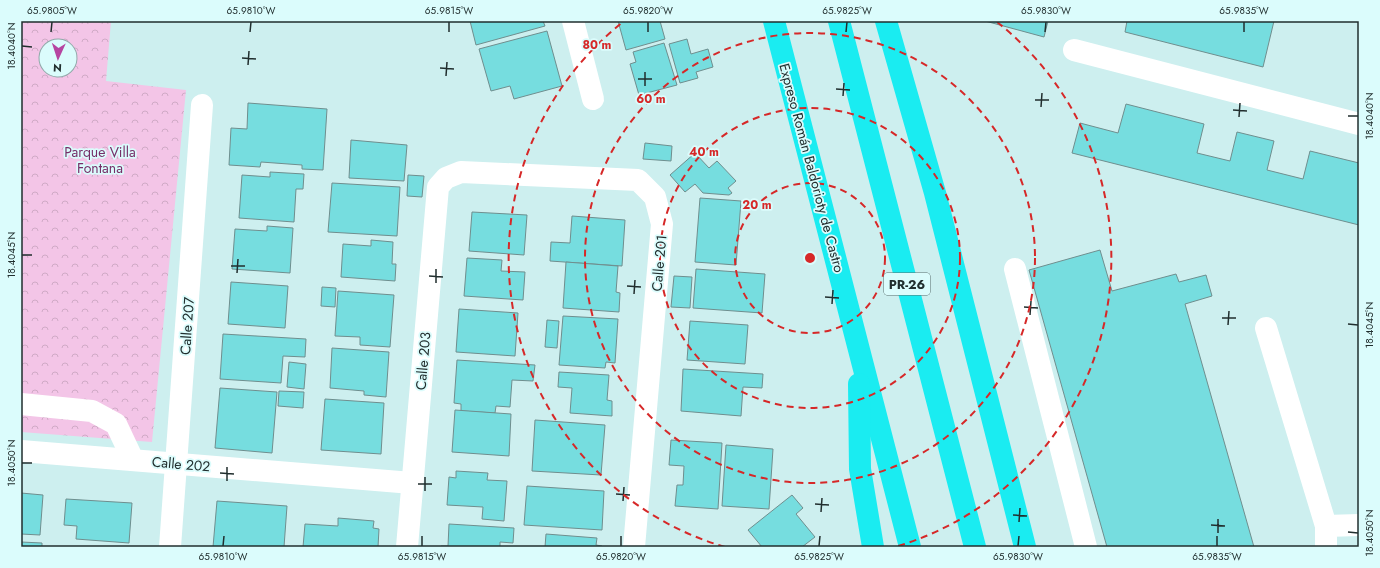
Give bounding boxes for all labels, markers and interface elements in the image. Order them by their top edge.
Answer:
text: 65.9805°W [27,3,77,18]
text: 65.9810°W [227,3,275,18]
text: 65.9815°W [425,3,473,18]
text: 65.9820°W [623,3,673,18]
text: 65.9825°W [822,3,872,18]
text: 65.9830°W [1021,3,1071,18]
text: 65.9835°W [1219,3,1269,18]
text: 18.4040°N [4,23,19,70]
text: 80 m [583,36,612,54]
north arrow [38,38,78,78]
text: N [53,60,62,76]
street label: Expreso Román Baldorioty de Castro [774,61,850,275]
text: 60 m [636,90,666,108]
text: 18.4040°N [1362,93,1377,140]
park label: Parque Villa Fontana [64,142,136,178]
text: 40 m [689,143,719,161]
text: 20 m [742,196,772,214]
text: 18.4045°N [4,232,19,278]
street label: Calle 201 [647,234,671,292]
centre of rings [803,251,817,265]
road number: PR-26 [884,273,930,295]
street label: Calle 207 [175,296,199,356]
text: 18.4045°N [1362,302,1377,348]
street label: Calle 203 [411,331,436,391]
text: 18.4050°N [4,440,19,486]
street label: Calle 202 [151,451,211,477]
text: 18.4050°N [1362,510,1377,556]
text: 65.9810°W [199,549,247,564]
text: 65.9815°W [398,549,446,564]
text: 65.9820°W [596,549,646,564]
text: 65.9825°W [794,549,844,564]
text: 65.9830°W [993,549,1043,564]
text: 65.9835°W [1192,549,1242,564]

